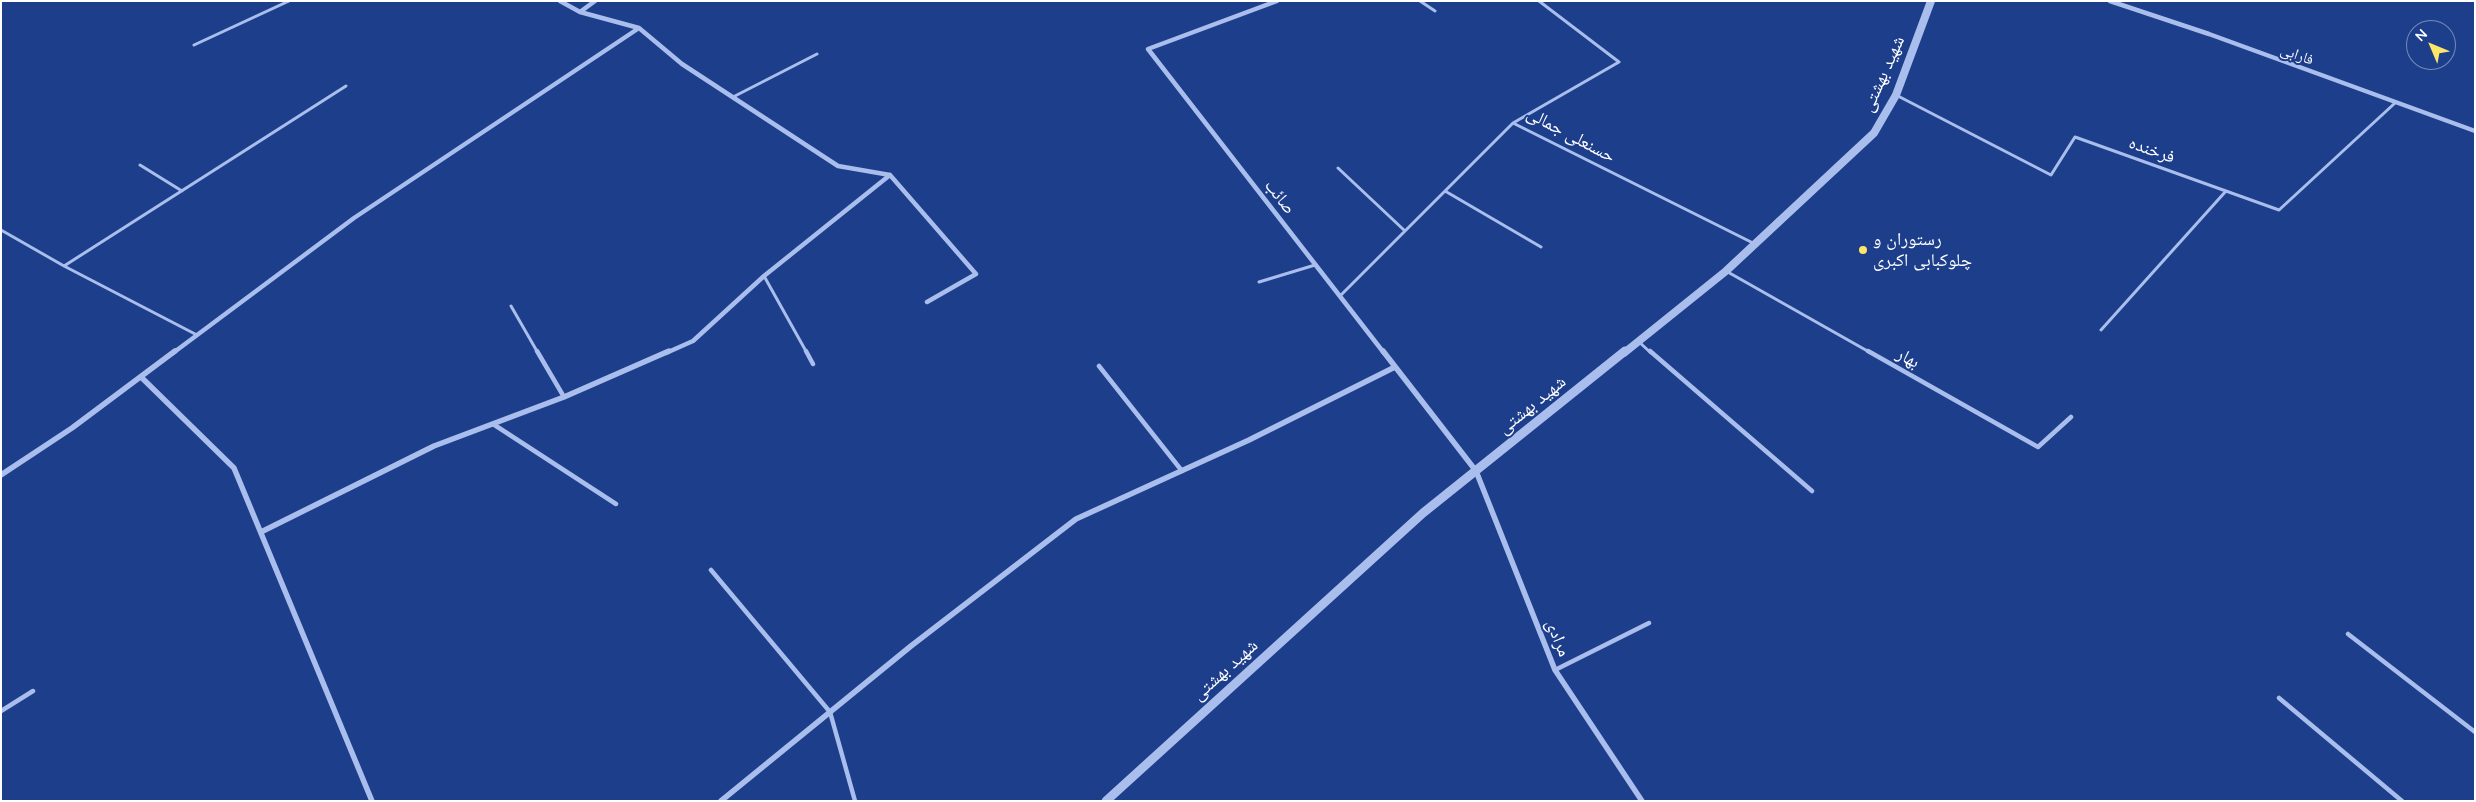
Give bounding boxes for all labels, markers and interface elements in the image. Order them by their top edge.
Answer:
north arrow [2406,20,2456,70]
text: N [2411,25,2431,45]
street label: شهید بهشتی [1857,33,1909,115]
street label: فارابی [2278,41,2316,69]
street label: حسنعلی جمالی [1523,103,1619,167]
street label: فرخنده [2126,132,2178,168]
street label: صائب [1260,175,1300,219]
place label: رستوران و چلوکبابی اکبری [1873,229,1972,272]
marker: رستوران و چلوکبابی اکبری [1857,244,1869,256]
street label: بهار [1893,343,1923,373]
street label: شهید بهشتی [1494,371,1570,439]
street label: مرادی [1541,616,1575,660]
street label: شهید بهشتی [1188,635,1262,705]

